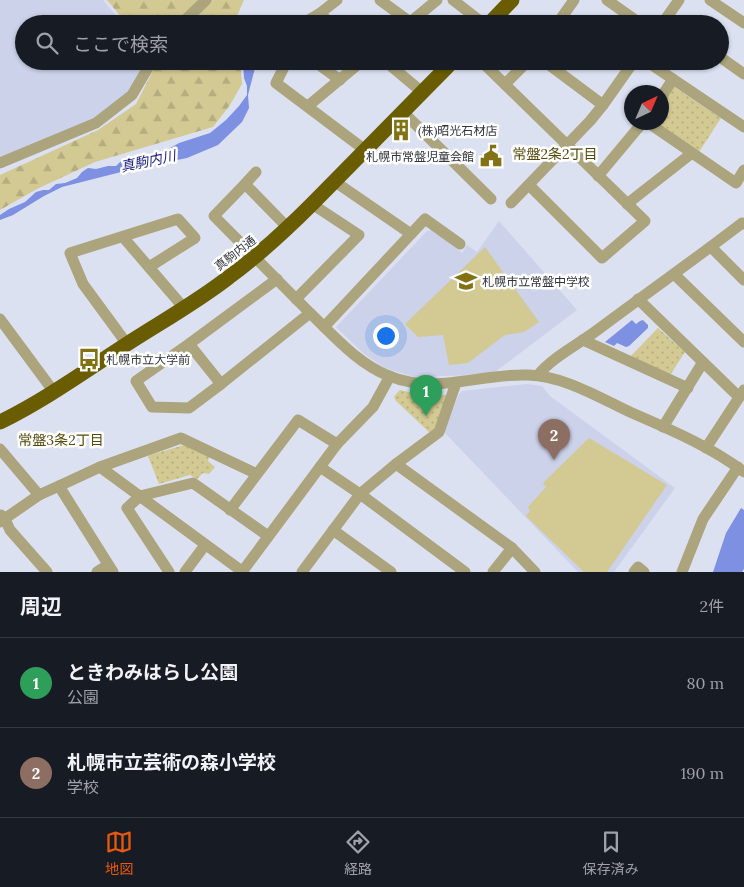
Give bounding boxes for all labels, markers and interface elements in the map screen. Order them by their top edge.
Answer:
search box [15,15,729,70]
icon: search [33,29,61,57]
text: ここで検索 [73,32,168,56]
north arrow [624,85,669,130]
building icon: (株)昭光石材店 [388,117,414,143]
place label: (株)昭光石材店 [418,123,497,139]
public building icon: 札幌市常盤児童会館 [478,143,504,169]
district label: 常盤2条2丁目 [512,145,598,163]
water label: 真駒内川 [119,146,179,176]
place label: 札幌市常盤児童会館 [366,149,474,164]
street label: 真駒内通 [211,232,259,274]
school or university icon: 札幌市立常盤中学校 [453,268,479,294]
place label: 札幌市立常盤中学校 [482,274,590,289]
your location [373,323,399,349]
bus stop icon: 札幌市立大学前 [76,346,102,372]
place label: 札幌市立大学前 [106,352,190,367]
pin: 1 [410,375,442,416]
pin: 2 [538,419,570,460]
district label: 常盤3条2丁目 [18,431,104,449]
text: 周辺 [20,593,62,620]
text: 2件 [699,596,724,616]
text: ときわみはらし公園 [67,660,238,684]
text: 1 [33,673,39,693]
text: 80 m [687,673,724,693]
text: 公園 [67,687,99,707]
text: 札幌市立芸術の森小学校 [67,750,276,774]
text: 2 [32,763,40,783]
text: 190 m [680,763,724,783]
text: 学校 [67,777,99,797]
tab: 地図 [105,828,133,878]
tab: 経路 [344,828,372,878]
tab: 保存済み [583,828,639,878]

